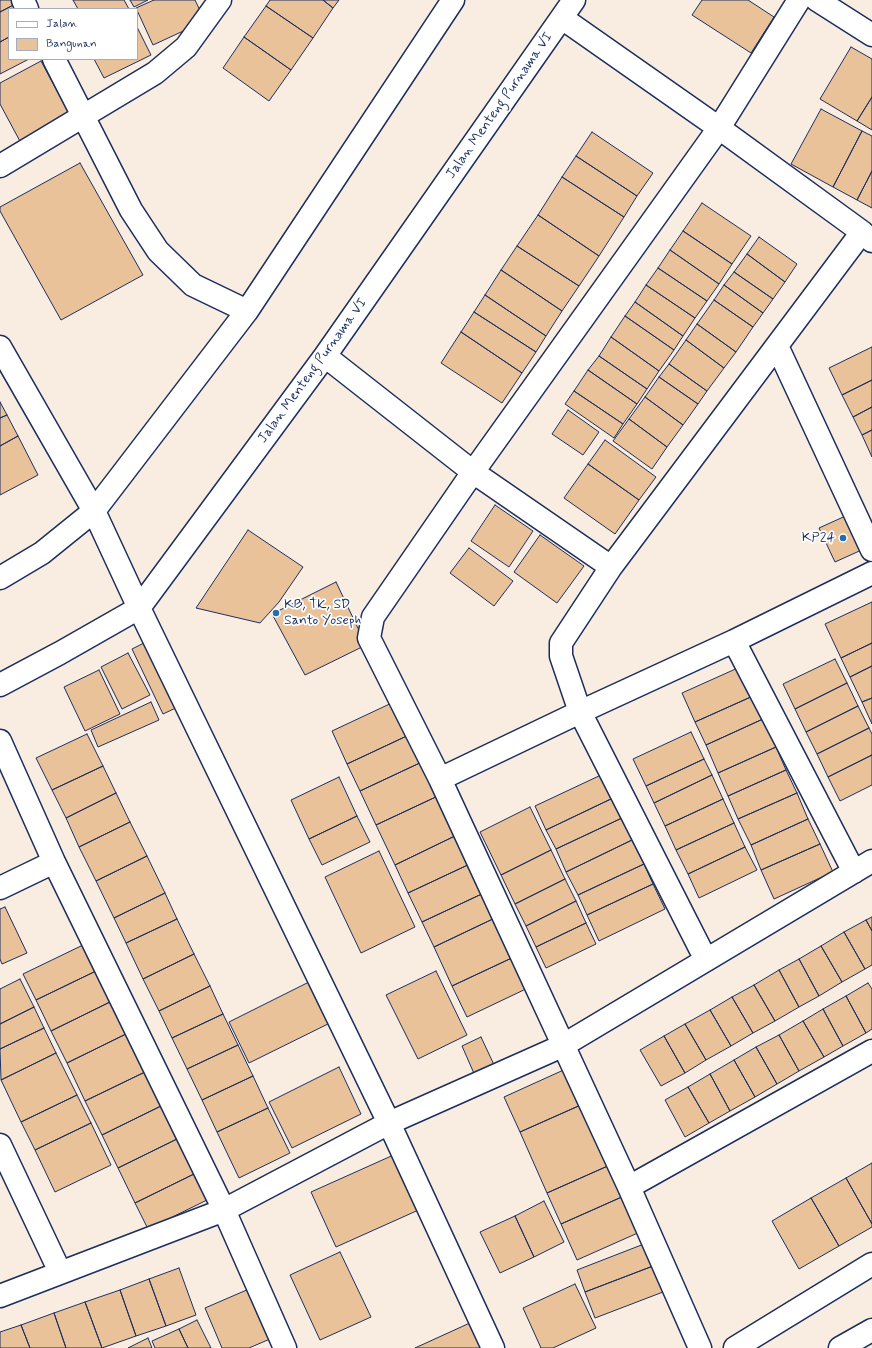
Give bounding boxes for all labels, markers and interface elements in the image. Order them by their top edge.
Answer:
legend [8,8,138,60]
text: Jalan [46,16,77,32]
street label: Jalan Menteng Purnama VI [443,30,557,182]
text: Bangunan [46,36,97,52]
street label: Jalan Menteng Purnama VI [255,295,371,447]
place label: KP24 [802,530,835,546]
marker: KP24 [838,533,848,543]
place label: KB, TK, SD Santo Yoseph [284,597,361,630]
marker: KB, TK, SD Santo Yoseph [271,608,281,618]

